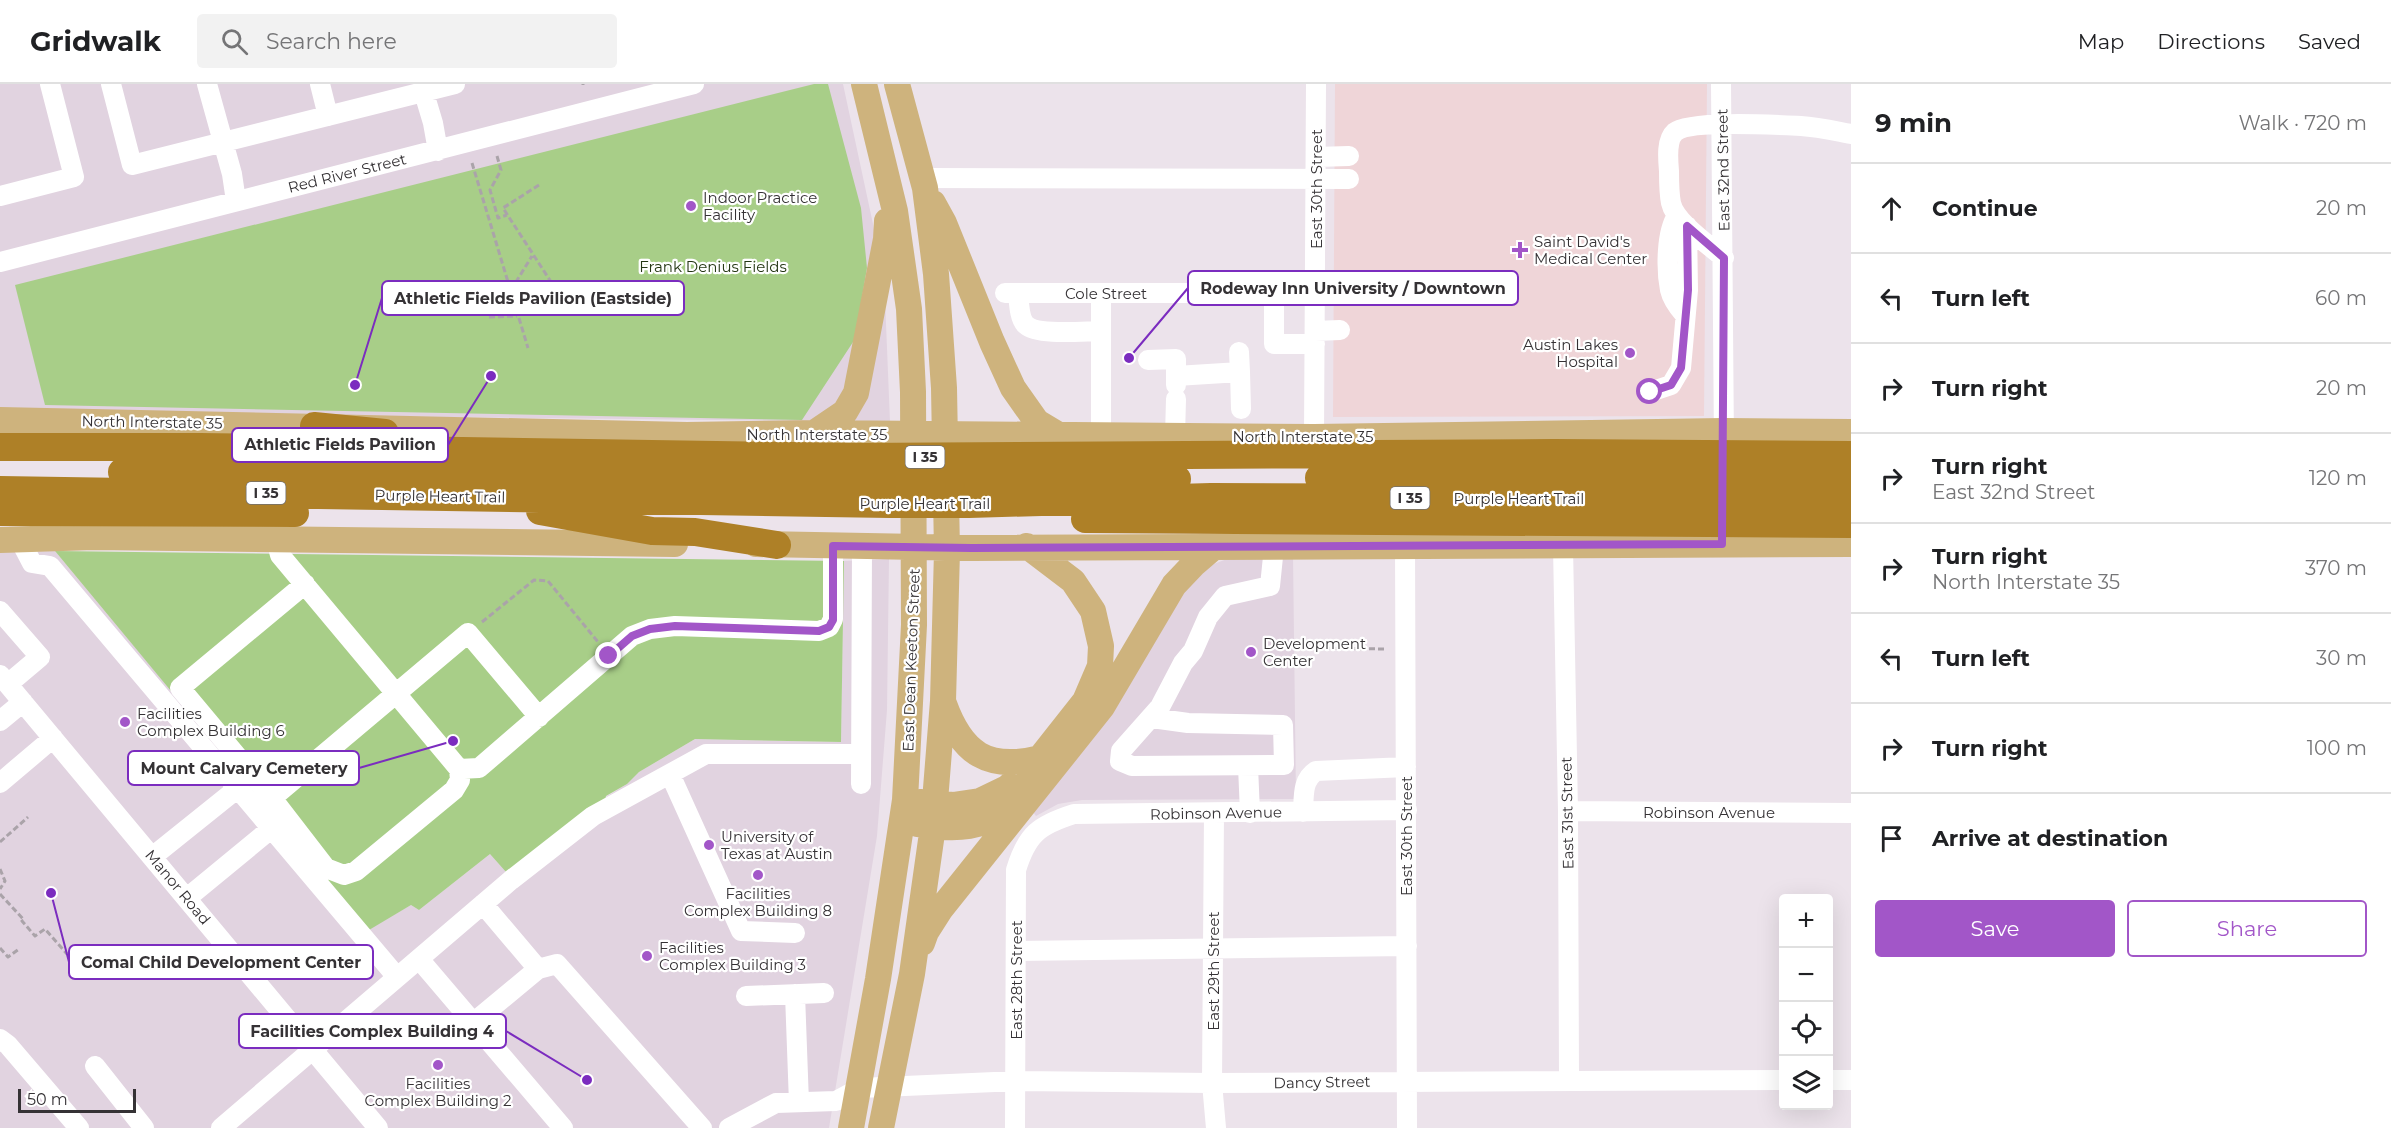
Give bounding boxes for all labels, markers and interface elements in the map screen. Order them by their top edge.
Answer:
search box [197,14,617,68]
text: Gridwalk [30,24,161,58]
icon: search [218,25,251,58]
text: Search here [266,28,397,55]
text: Map [2078,29,2124,54]
text: Directions [2157,29,2265,54]
text: Saved [2298,29,2361,54]
text: 9 min [1875,107,1952,139]
street label: East 32nd Street [1712,109,1734,231]
text: Walk · 720 m [2238,111,2367,135]
street label: East 30th Street [1307,129,1326,249]
street label: Red River Street [286,149,408,197]
place label: Indoor Practice Facility [703,188,817,224]
icon: ahead [1875,192,1908,225]
text: Continue [1932,195,2038,222]
text: 20 m [2316,196,2367,220]
marker: Indoor Practice Facility [684,199,698,213]
place label: Saint David's Medical Center [1534,232,1647,268]
marker: Saint David's Medical Center [1511,241,1529,259]
park label: Frank Denius Fields [639,257,787,276]
callout: Rodeway Inn University / Downtown [1188,271,1518,305]
text: Rodeway Inn University / Downtown [1200,279,1506,298]
callout: Athletic Fields Pavilion (Eastside) [382,281,684,315]
icon: left [1875,282,1908,315]
street label: Cole Street [1065,284,1147,303]
text: Turn left [1932,285,2030,312]
text: 60 m [2315,286,2367,310]
text: Athletic Fields Pavilion (Eastside) [393,289,672,308]
place label: Austin Lakes Hospital [1523,335,1618,371]
marker: Austin Lakes Hospital [1623,346,1637,360]
icon: right [1875,372,1908,405]
text: Turn right [1932,375,2047,402]
text: 20 m [2316,376,2367,400]
route start [1636,378,1662,404]
street label: North Interstate 35 [81,411,223,433]
street label: North Interstate 35 [746,425,888,444]
street label: North Interstate 35 [1232,427,1374,446]
callout: Athletic Fields Pavilion [232,428,448,462]
text: Athletic Fields Pavilion [243,435,436,454]
road number: I 35 [906,446,944,468]
text: Turn right [1932,453,2047,480]
icon: right [1875,462,1908,495]
text: 120 m [2309,466,2367,490]
text: East 32nd Street [1932,480,2095,504]
road number: I 35 [246,482,286,504]
street label: Purple Heart Trail [374,485,506,507]
road number: I 35 [1390,487,1430,509]
street label: Purple Heart Trail [1454,489,1584,508]
street label: Purple Heart Trail [860,494,990,513]
text: Turn right [1932,543,2047,570]
icon: right [1875,552,1908,585]
text: 370 m [2305,556,2367,580]
street label: East Dean Keeton Street [898,568,924,752]
text: North Interstate 35 [1932,570,2120,594]
place label: Development Center [1263,634,1366,670]
route end [595,642,621,668]
icon: left [1875,642,1908,675]
marker: Development Center [1244,645,1258,659]
text: Turn left [1932,645,2030,672]
text: 30 m [2316,646,2367,670]
place label: Facilities Complex Building 6 [137,704,285,740]
marker: Facilities Complex Building 6 [118,715,132,729]
icon: right [1875,732,1908,765]
text: Turn right [1932,735,2047,762]
text: 100 m [2307,736,2367,760]
callout: Mount Calvary Cemetery [128,751,359,785]
street label: East 31st Street [1557,756,1577,870]
text: Mount Calvary Cemetery [140,759,348,778]
street label: East 30th Street [1397,776,1416,896]
street label: Robinson Avenue [1150,802,1282,824]
street label: Robinson Avenue [1643,803,1775,822]
icon: arrive [1875,822,1908,855]
text: Arrive at destination [1932,825,2168,852]
place label: University of Texas at Austin [721,827,833,863]
marker: University of Texas at Austin [702,838,716,852]
street label: Manor Road [141,846,215,928]
marker: Facilities Complex Building 8 [751,868,765,882]
place label: Facilities Complex Building 8 [684,884,832,920]
map controls [1779,894,1833,1110]
button: + [1779,894,1833,948]
button: Save [1875,900,2115,957]
button: Share [2127,900,2367,957]
street label: East 29th Street [1204,911,1223,1031]
street label: East 28th Street [1007,920,1026,1040]
place label: Facilities Complex Building 3 [659,938,806,974]
callout: Comal Child Development Center [69,945,373,979]
button: − [1779,948,1833,1002]
marker: Facilities Complex Building 3 [640,949,654,963]
text: Comal Child Development Center [81,953,361,972]
button: locate [1779,1002,1833,1056]
callout: Facilities Complex Building 4 [239,1014,506,1048]
text: Facilities Complex Building 4 [250,1022,494,1041]
button: layers [1779,1056,1833,1110]
marker: Facilities Complex Building 2 [431,1058,445,1072]
street label: Dancy Street [1273,1072,1371,1092]
place label: Facilities Complex Building 2 [364,1074,512,1110]
scale bar [18,1086,136,1114]
text: 50 m [27,1090,68,1109]

